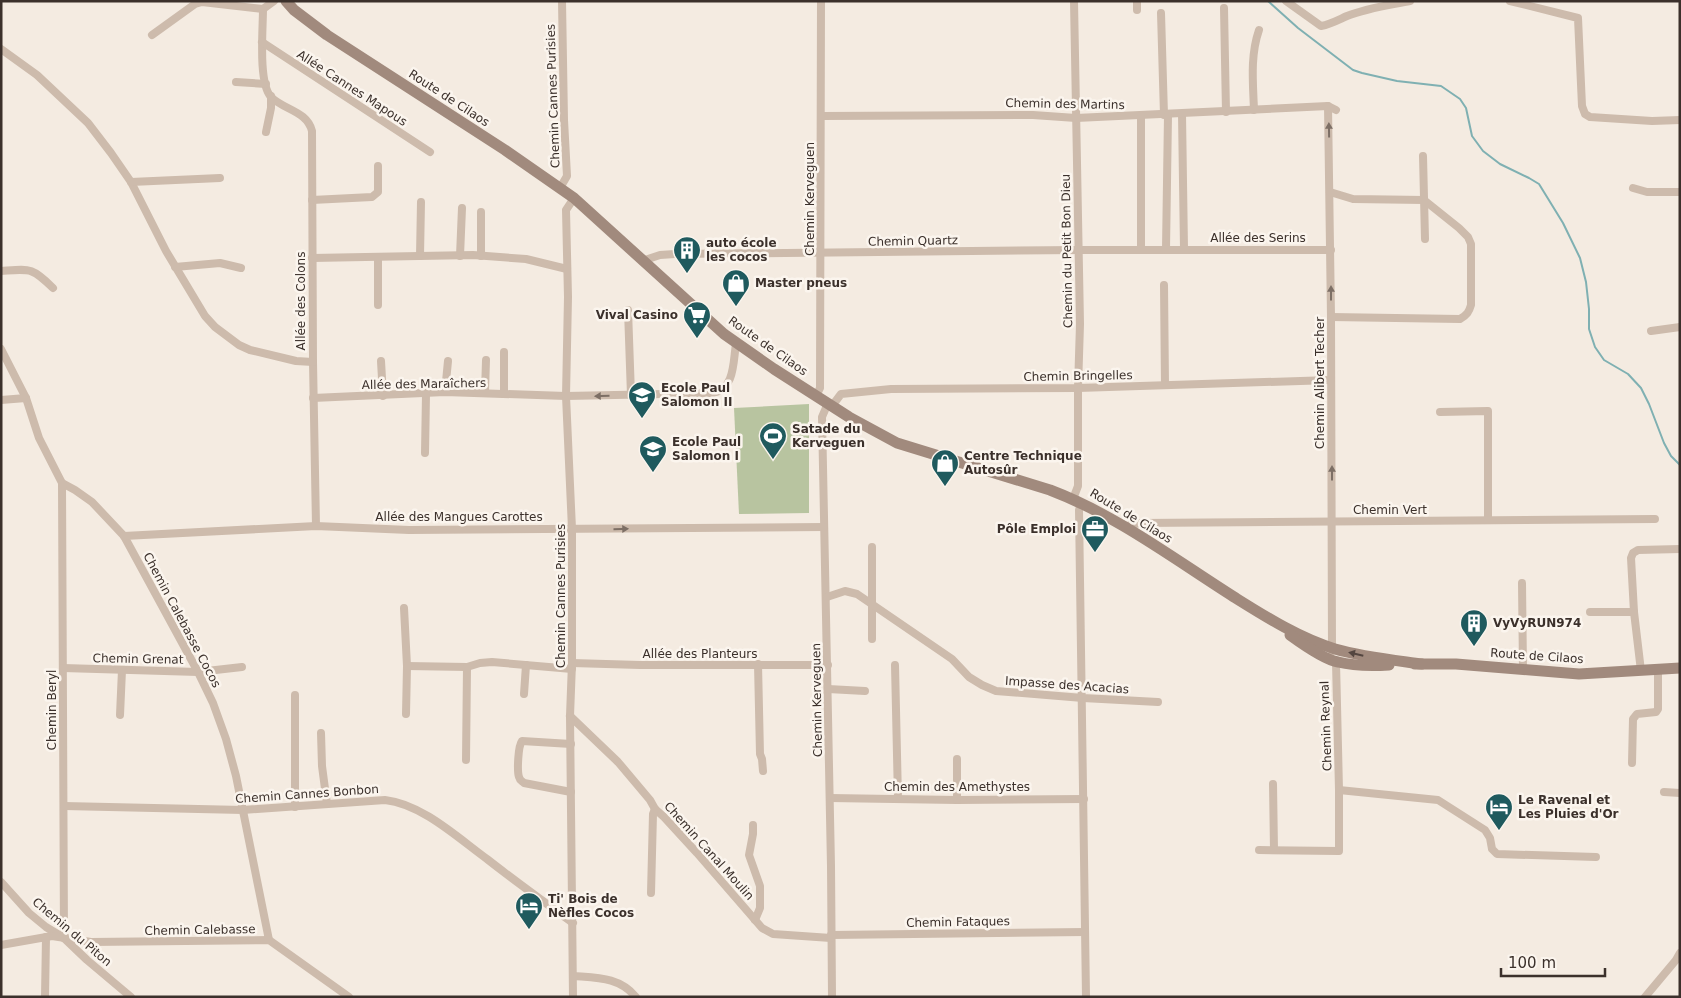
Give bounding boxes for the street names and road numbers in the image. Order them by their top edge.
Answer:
street label: Chemin Cannes Purisies [543,24,563,168]
street label: Allée Cannes Mapous [294,47,410,129]
street label: Route de Cilaos [406,67,492,129]
street label: Chemin des Martins [1005,96,1125,112]
street label: Chemin Kerveguen [803,142,817,256]
street label: Chemin du Petit Bon Dieu [1059,174,1075,328]
street label: Allée des Serins [1210,231,1306,245]
street label: Chemin Quartz [868,233,958,249]
street label: Allée des Colons [294,252,308,350]
street label: Route de Cilaos [726,313,810,379]
street label: Chemin Alibert Techer [1313,317,1327,449]
street label: Chemin Bringelles [1023,368,1133,384]
street label: Allée des Maraîchers [362,376,486,392]
street label: Route de Cilaos [1087,486,1175,546]
street label: Chemin Vert [1353,503,1427,517]
street label: Allée des Mangues Carottes [375,510,543,524]
street label: Chemin Cannes Purisies [554,524,568,668]
street label: Chemin Calebasse Cocos [140,550,224,690]
street label: Chemin Kerveguen [809,643,825,757]
street label: Route de Cilaos [1490,646,1584,666]
street label: Allée des Planteurs [643,647,757,661]
street label: Chemin Grenat [92,651,184,667]
street label: Chemin Beryl [45,670,59,750]
street label: Impasse des Acacias [1004,674,1130,696]
street label: Chemin Reynal [1317,681,1335,771]
street label: Chemin des Amethystes [884,780,1030,794]
street label: Chemin Cannes Bonbon [235,782,379,806]
street label: Chemin Canal Moulin [661,799,757,903]
street label: Chemin du Piton [30,895,114,969]
street label: Chemin Fataques [906,914,1010,930]
street label: Chemin Calebasse [144,922,256,938]

